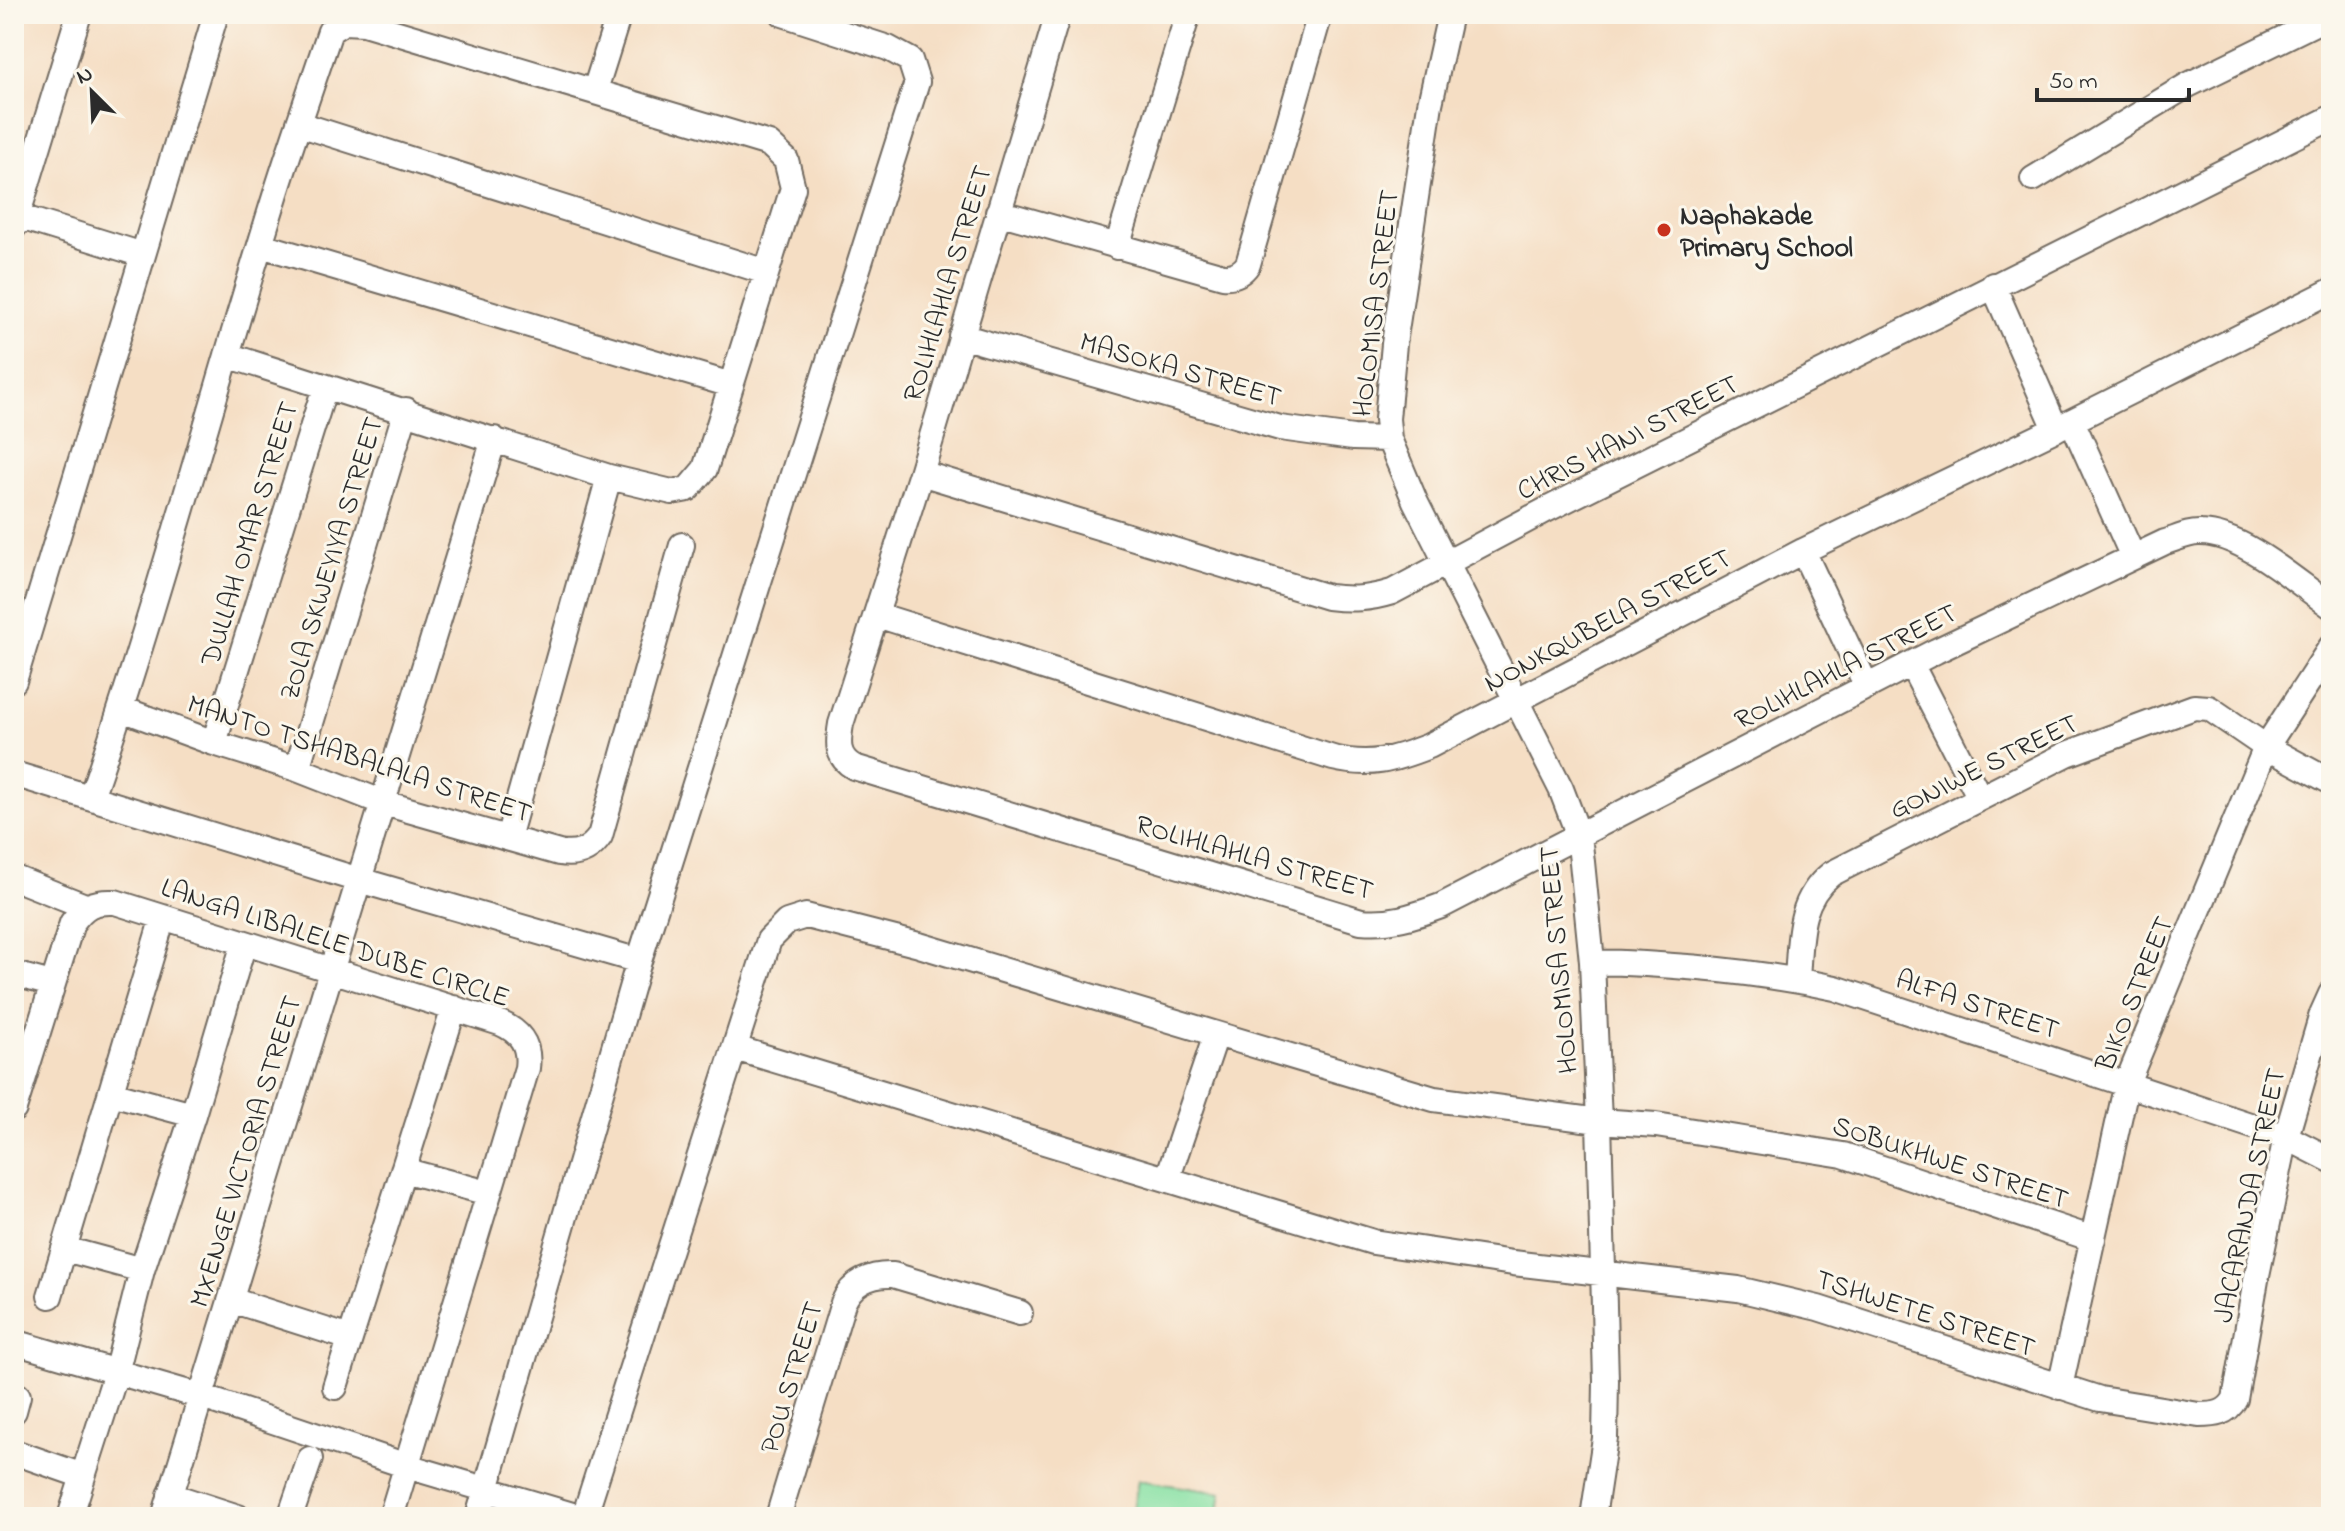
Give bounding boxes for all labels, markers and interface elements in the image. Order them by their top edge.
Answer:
north arrow [52,52,132,132]
scale bar [2037,52,2189,102]
text: N [72,59,98,94]
text: 50 m [2049,65,2098,100]
street label: ROLIHLAHLA STREET [894,161,1005,407]
street label: HOLOMISA STREET [1343,187,1412,419]
place label: Naphakade Primary School [1680,197,1853,270]
marker: Naphakade Primary School [1655,221,1673,239]
street label: MASOKA STREET [1074,323,1286,420]
street label: CHRIS HANI STREET [1511,365,1747,513]
street label: DULLAH OMAR STREET [191,397,311,672]
street label: ZOLA SKWEYIYA STREET [271,412,396,706]
street label: NONKQUBELA STREET [1477,539,1740,705]
street label: ROLIHLAHLA STREET [1728,594,1965,742]
street label: MANTO TSHABALALA STREET [181,685,536,835]
street label: GONIWE STREET [1883,705,2086,832]
street label: ROLIHLAHLA STREET [1130,806,1378,913]
street label: HOLOMISA STREET [1530,844,1591,1075]
street label: LANGA LIBALELE DUBE CIRCLE [155,869,515,1020]
street label: BIKO STREET [2086,911,2186,1079]
street label: ALFA STREET [1890,961,2064,1052]
street label: MXENGE VICTORIA STREET [180,991,314,1313]
street label: JACARANDA STREET [2204,1065,2298,1327]
street label: SOBUKHWE STREET [1827,1107,2073,1222]
street label: TSHWETE STREET [1810,1261,2040,1370]
street label: POU STREET [751,1297,836,1459]

